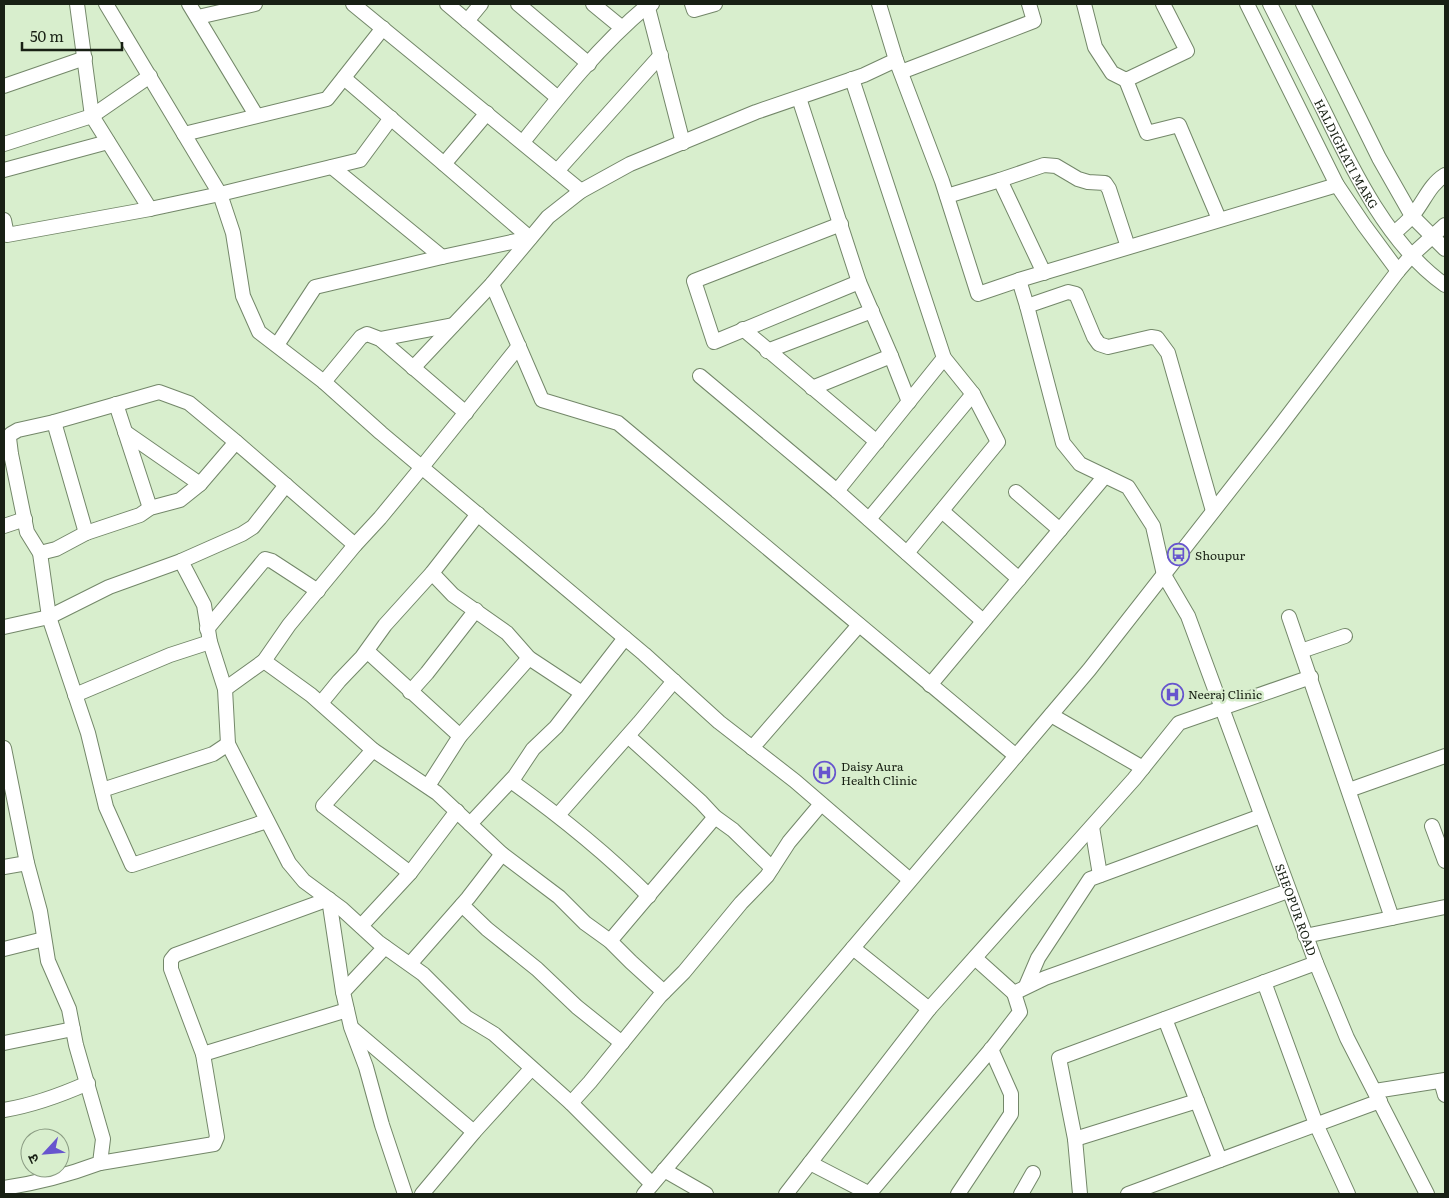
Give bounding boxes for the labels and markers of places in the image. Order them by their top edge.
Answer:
bus stop icon: Shoupur [1167,543,1191,567]
place label: Shoupur [1195,546,1246,564]
hospital icon: Neeraj Clinic [1160,682,1184,706]
place label: Neeraj Clinic [1188,685,1262,703]
place label: Daisy Aura Health Clinic [841,757,917,789]
hospital icon: Daisy Aura Health Clinic [813,761,837,785]

